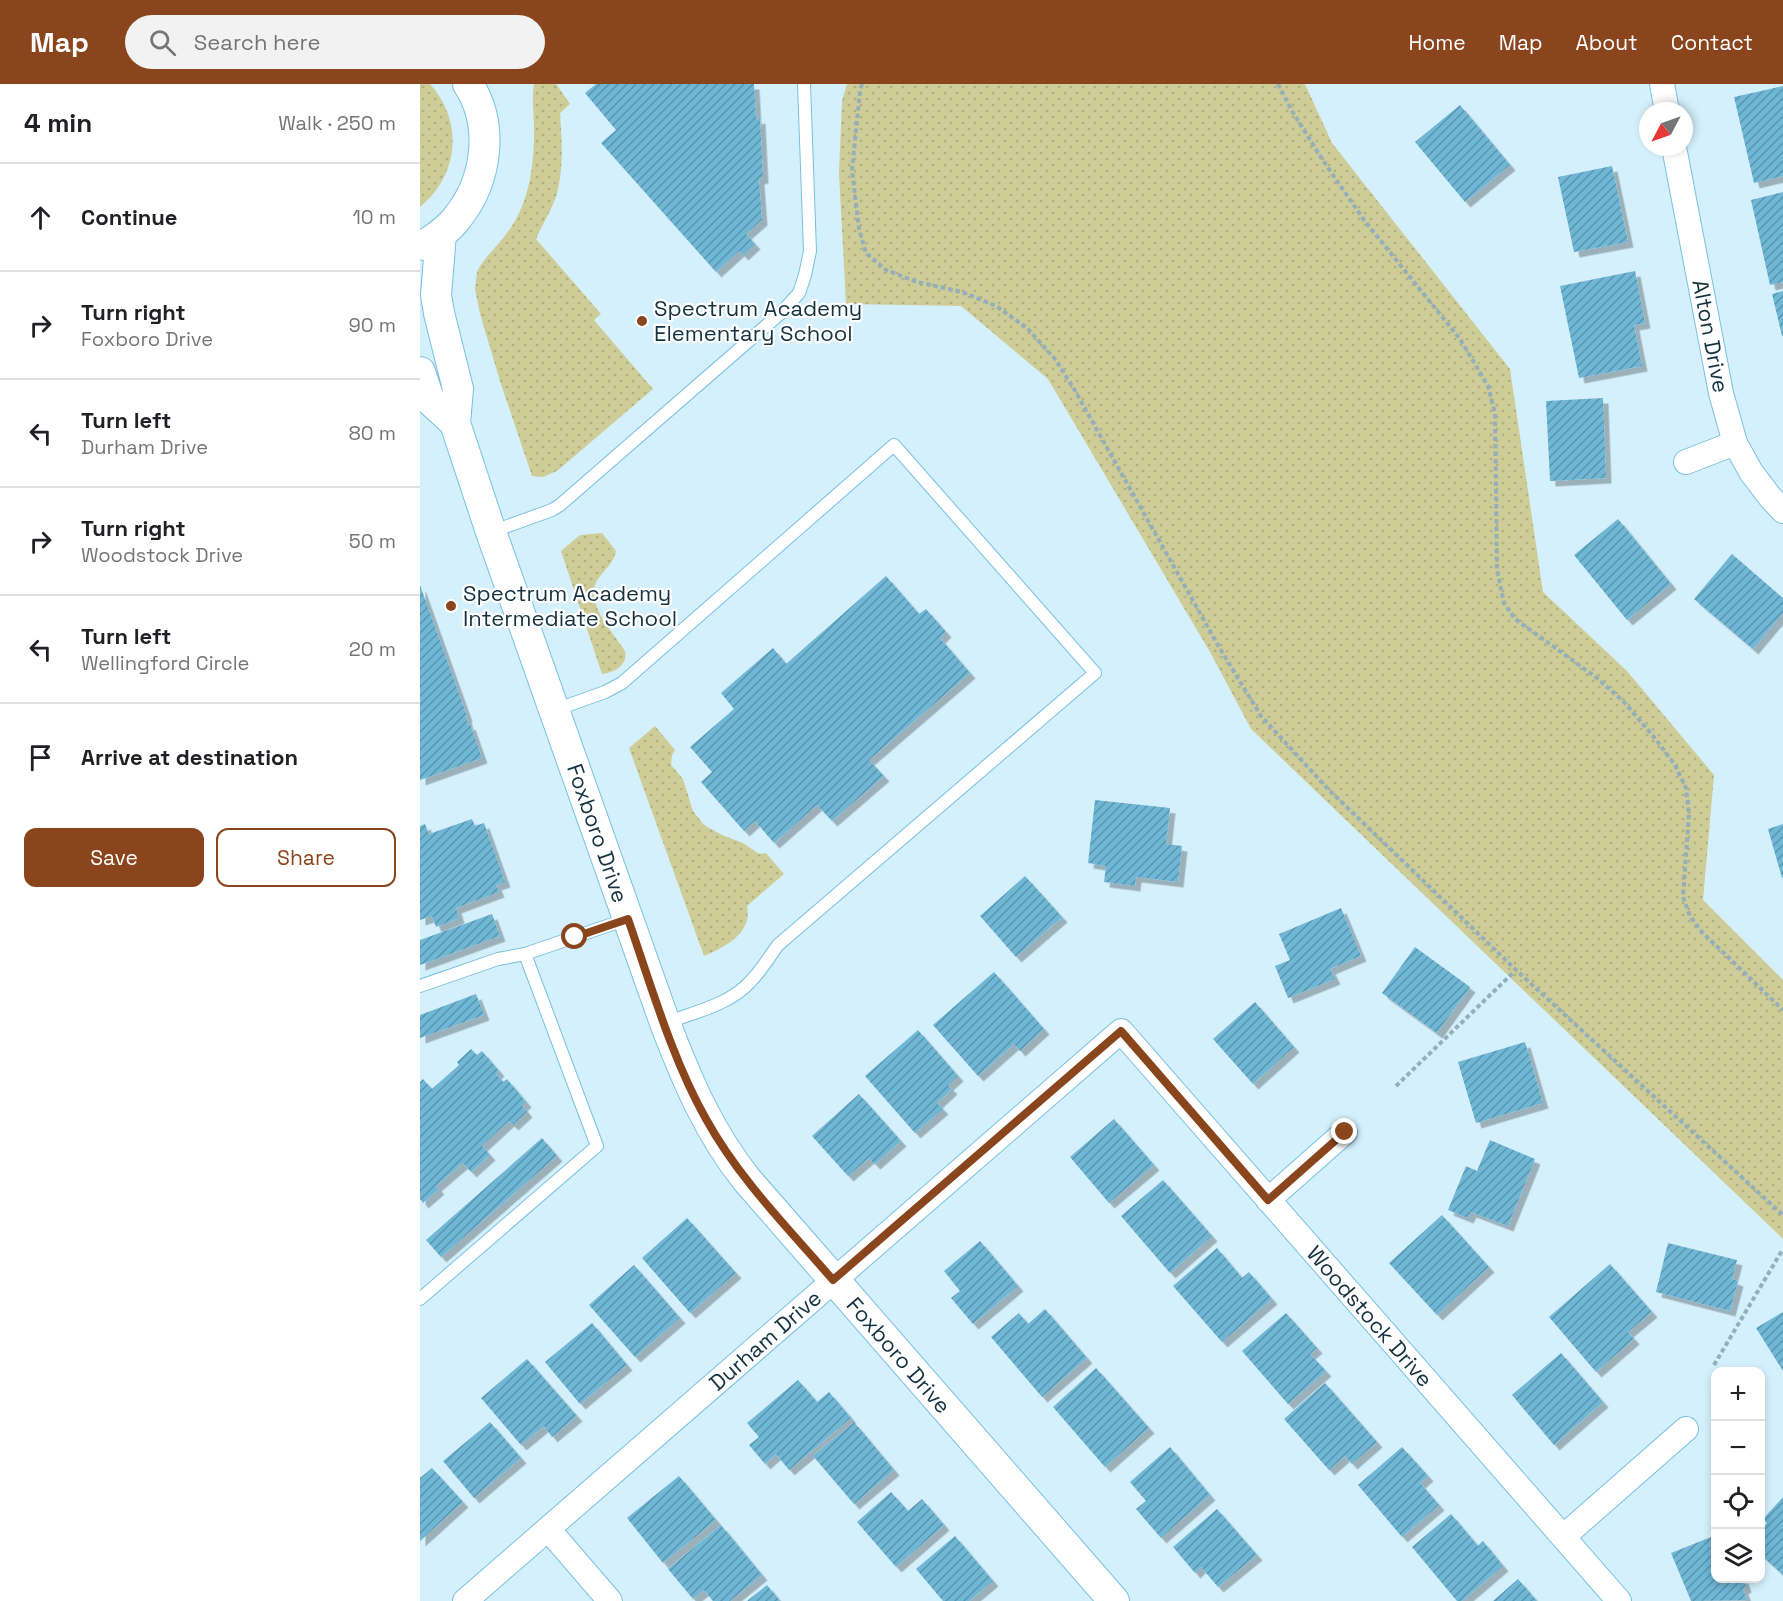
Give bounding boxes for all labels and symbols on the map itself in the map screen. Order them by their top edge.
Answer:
north arrow [1639,102,1693,156]
street label: Alton Drive [1686,277,1736,395]
place label: Spectrum Academy Elementary School [654,294,862,347]
marker: Spectrum Academy Elementary School [635,314,649,328]
place label: Spectrum Academy Intermediate School [463,579,677,632]
marker: Spectrum Academy Intermediate School [444,599,458,613]
street label: Foxboro Drive [561,760,635,906]
route start [561,923,587,949]
route end [1331,1118,1357,1144]
street label: Woodstock Drive [1301,1240,1439,1392]
street label: Durham Drive [703,1284,827,1396]
street label: Foxboro Drive [841,1291,957,1419]

